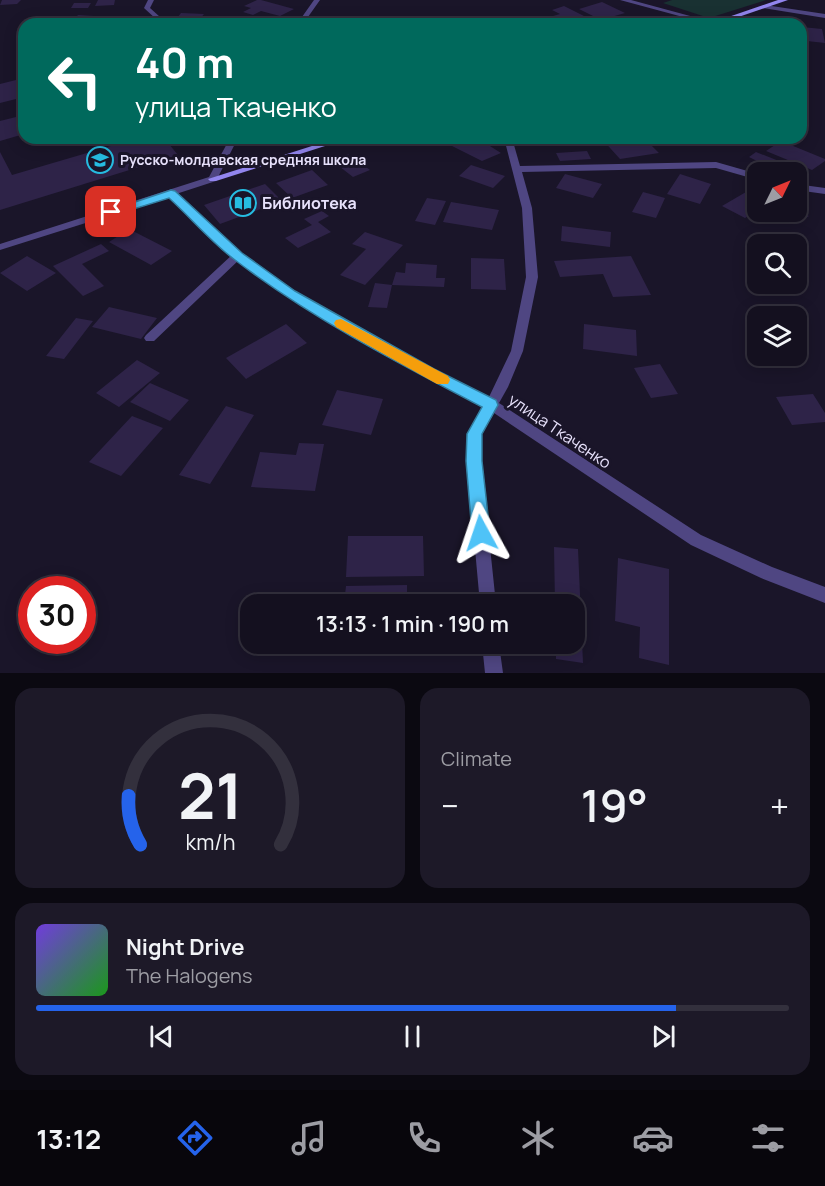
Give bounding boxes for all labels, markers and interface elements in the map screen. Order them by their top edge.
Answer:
text: 40 m [135,33,234,91]
icon: left [36,42,114,120]
text: улица Ткаченко [135,88,337,125]
school or university icon: Русско-молдавская средняя школа [85,145,115,175]
place label: Русско-молдавская средняя школа [120,150,366,169]
north arrow [747,162,807,222]
map controls [747,162,807,366]
pin [85,186,136,237]
library icon: Библиотека [228,188,258,218]
place label: Библиотека [262,192,357,214]
icon: arrive [94,195,127,228]
button: search [747,234,807,294]
button: layers [747,306,807,366]
street label: улица Ткаченко [504,388,616,474]
position arrow [449,501,513,565]
speed limit sign: 30 [18,576,96,654]
text: 13:13 · 1 min · 190 m [316,609,509,639]
text: Climate [441,745,512,772]
text: 21 [178,752,242,838]
text: 19° [581,774,648,836]
text: − [441,783,459,828]
text: + [770,783,789,828]
text: km/h [185,827,235,856]
text: Night Drive [126,932,245,962]
text: The Halogens [126,962,252,989]
icon: previous [145,1020,178,1053]
icon: pause [396,1020,429,1053]
icon: next [647,1020,680,1053]
icon: directions [174,1117,216,1159]
icon: music [288,1117,330,1159]
icon: phone [403,1117,445,1159]
icon: climate [517,1117,559,1159]
icon: car [632,1117,674,1159]
icon: filters [747,1117,789,1159]
text: 13:12 [36,1120,101,1157]

